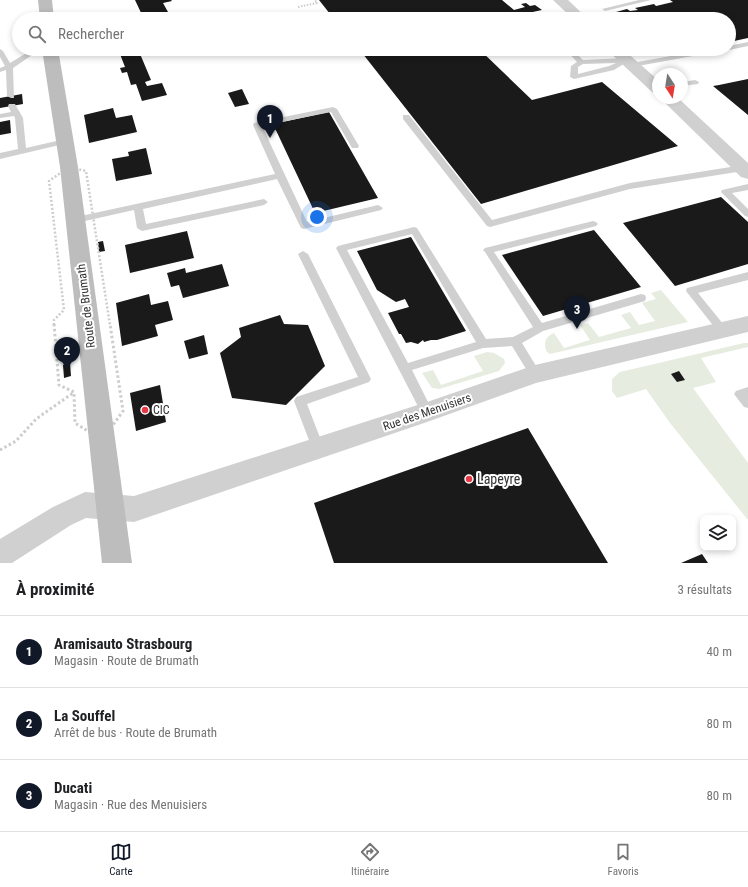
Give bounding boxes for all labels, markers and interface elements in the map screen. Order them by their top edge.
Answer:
search box [12,12,736,56]
icon: search [26,23,48,45]
text: Rechercher [58,25,124,43]
north arrow [652,68,688,104]
pin: 1 [257,105,283,138]
your location [307,207,327,227]
street label: Route de Brumath [74,263,98,349]
pin: 3 [564,296,590,329]
pin: 2 [54,337,80,370]
street label: Rue des Menuisiers [381,390,473,434]
place label: CIC [153,403,170,417]
marker: CIC [140,405,150,415]
place label: Lapeyre [477,471,521,487]
marker: Lapeyre [464,474,474,484]
map controls [700,515,736,551]
button: layers [700,515,736,551]
text: À proximité [16,579,94,599]
text: 3 résultats [678,582,732,597]
text: Aramisauto Strasbourg [54,635,192,653]
text: 1 [26,644,32,659]
text: 40 m [706,644,732,659]
text: Magasin · Route de Brumath [54,653,199,668]
text: La Souffel [54,707,115,725]
text: 2 [26,716,32,731]
text: 80 m [706,716,732,731]
text: Arrêt de bus · Route de Brumath [54,725,217,740]
text: Ducati [54,779,92,797]
text: 3 [26,788,32,803]
text: 80 m [706,788,732,803]
text: Magasin · Rue des Menuisiers [54,797,207,812]
tab: Carte [109,841,133,878]
tab: Itinéraire [351,841,389,878]
tab: Favoris [608,841,639,878]

